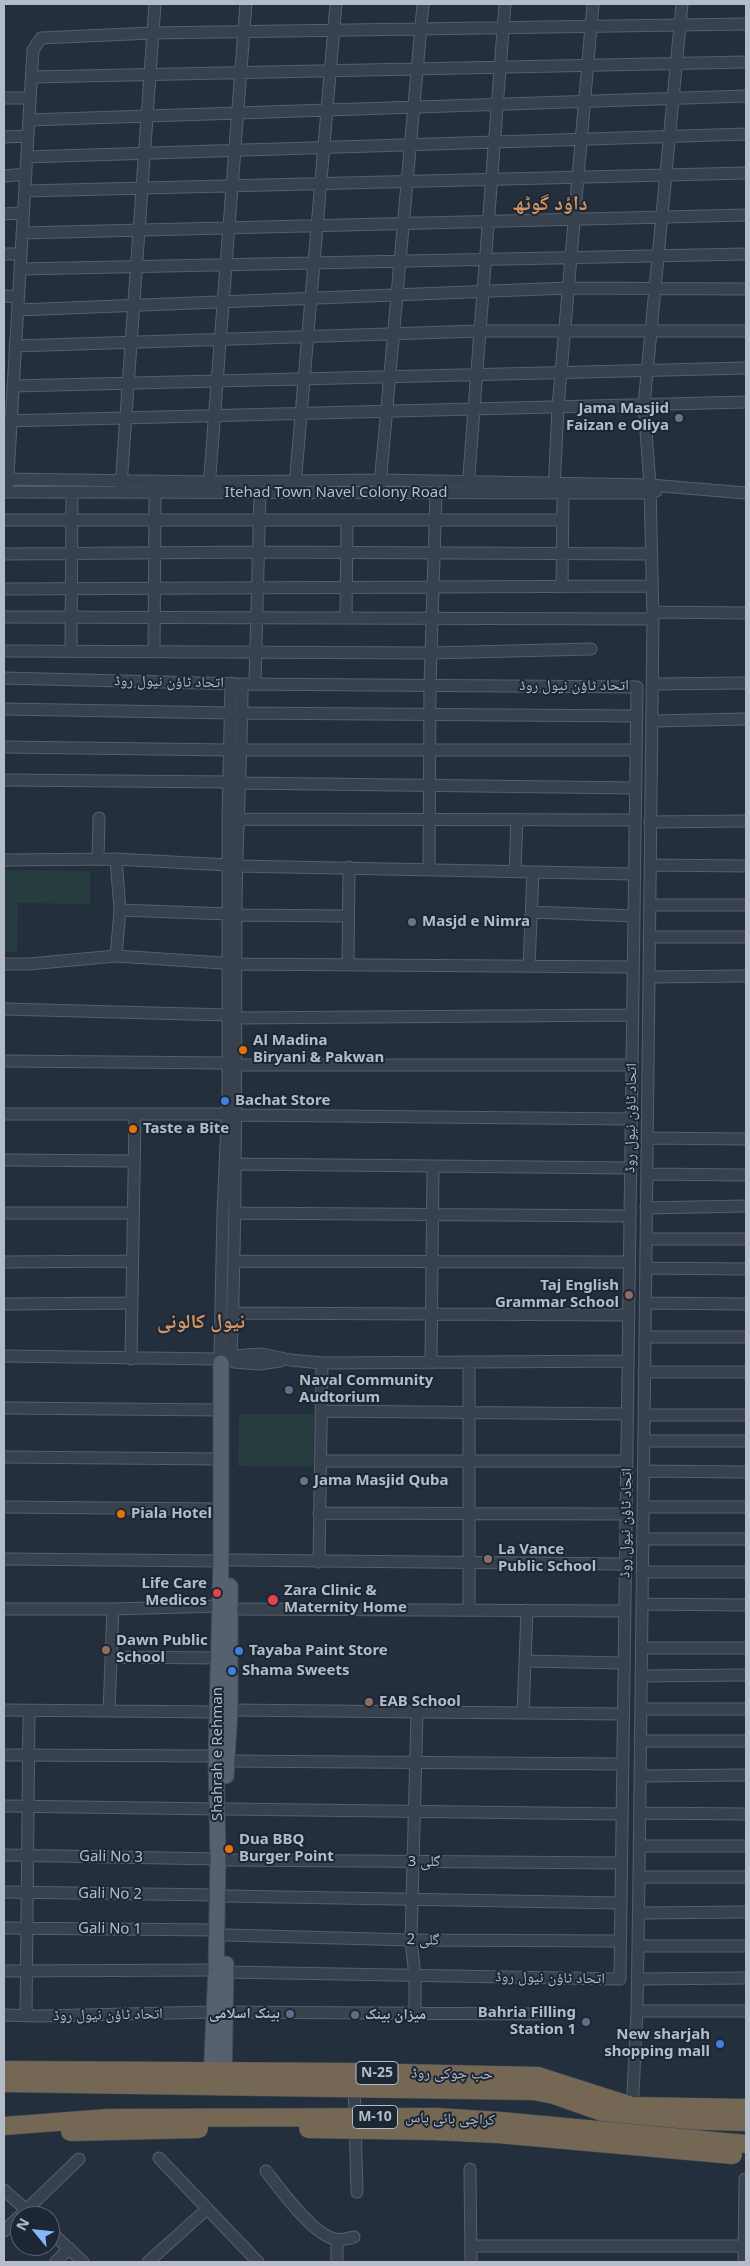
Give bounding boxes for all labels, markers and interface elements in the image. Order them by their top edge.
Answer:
district label: داؤد گوٹھ [513,192,587,216]
place label: Jama Masjid Faizan e Oliya [566,400,669,435]
marker: Jama Masjid Faizan e Oliya [673,412,685,424]
street label: Itehad Town Navel Colony Road [225,484,447,502]
street label: اتحاد ٹاؤن نیول روڈ [114,672,224,692]
street label: اتحاد ٹاؤن نیول روڈ [519,677,629,695]
place label: Masjd e Nimra [422,913,530,931]
marker: Masjd e Nimra [406,916,418,928]
place label: Al Madina Biryani & Pakwan [253,1032,384,1067]
marker: Al Madina Biryani & Pakwan [237,1044,249,1056]
street label: اتحاد ٹاؤن نیول روڈ [621,1063,641,1173]
place label: Bachat Store [235,1092,330,1110]
marker: Bachat Store [219,1095,231,1107]
place label: Taste a Bite [143,1120,229,1138]
marker: Taste a Bite [127,1123,139,1135]
place label: Taj English Grammar School [495,1277,619,1312]
marker: Taj English Grammar School [623,1289,635,1301]
district label: نیول کالونی [157,1310,245,1334]
place label: Naval Community Audtorium [299,1372,433,1407]
marker: Naval Community Audtorium [283,1384,295,1396]
street label: اتحاد ٹاؤن نیول روڈ [616,1468,636,1578]
place label: Jama Masjid Quba [314,1472,449,1490]
marker: Jama Masjid Quba [298,1475,310,1487]
place label: Piala Hotel [131,1505,212,1523]
marker: Piala Hotel [115,1508,127,1520]
place label: La Vance Public School [498,1541,596,1576]
marker: La Vance Public School [482,1553,494,1565]
place label: Life Care Medicos [141,1575,207,1610]
place label: Zara Clinic & Maternity Home [284,1582,407,1617]
marker: Life Care Medicos [211,1587,223,1599]
marker: Zara Clinic & Maternity Home [266,1593,280,1607]
place label: Dawn Public School [116,1632,208,1667]
place label: Tayaba Paint Store [249,1642,388,1660]
marker: Dawn Public School [100,1644,112,1656]
marker: Tayaba Paint Store [233,1645,245,1657]
place label: Shama Sweets [242,1662,350,1680]
marker: Shama Sweets [226,1665,238,1677]
street label: Shahrah e Rehman [209,1687,227,1821]
place label: EAB School [379,1693,461,1711]
marker: EAB School [363,1696,375,1708]
place label: Dua BBQ Burger Point [239,1831,334,1866]
marker: Dua BBQ Burger Point [223,1843,235,1855]
street label: Gali No 3 [79,1847,143,1867]
street label: گلی 3 [408,1853,440,1871]
street label: Gali No 2 [78,1884,142,1904]
street label: Gali No 1 [78,1919,142,1939]
street label: گلی 2 [407,1931,439,1949]
street label: اتحاد ٹاؤن نیول روڈ [495,1968,605,1988]
place label: Bahria Filling Station 1 [478,2004,576,2039]
street label: اتحاد ٹاؤن نیول روڈ [53,2005,163,2025]
place label: بینک اسلامی [209,2005,280,2023]
place label: میزان بینک [365,2006,426,2024]
marker: بینک اسلامی [284,2008,296,2020]
marker: میزان بینک [349,2009,361,2021]
marker: Bahria Filling Station 1 [580,2016,592,2028]
place label: New sharjah shopping mall [604,2026,710,2061]
marker: New sharjah shopping mall [714,2038,726,2050]
road number: N-25 [356,2062,398,2084]
street label: حب چوکی روڈ [411,2064,493,2084]
road number: M-10 [352,2106,398,2128]
street label: کراچی بائی پاس [405,2108,495,2130]
north arrow [10,2206,60,2256]
text: N [11,2215,33,2234]

